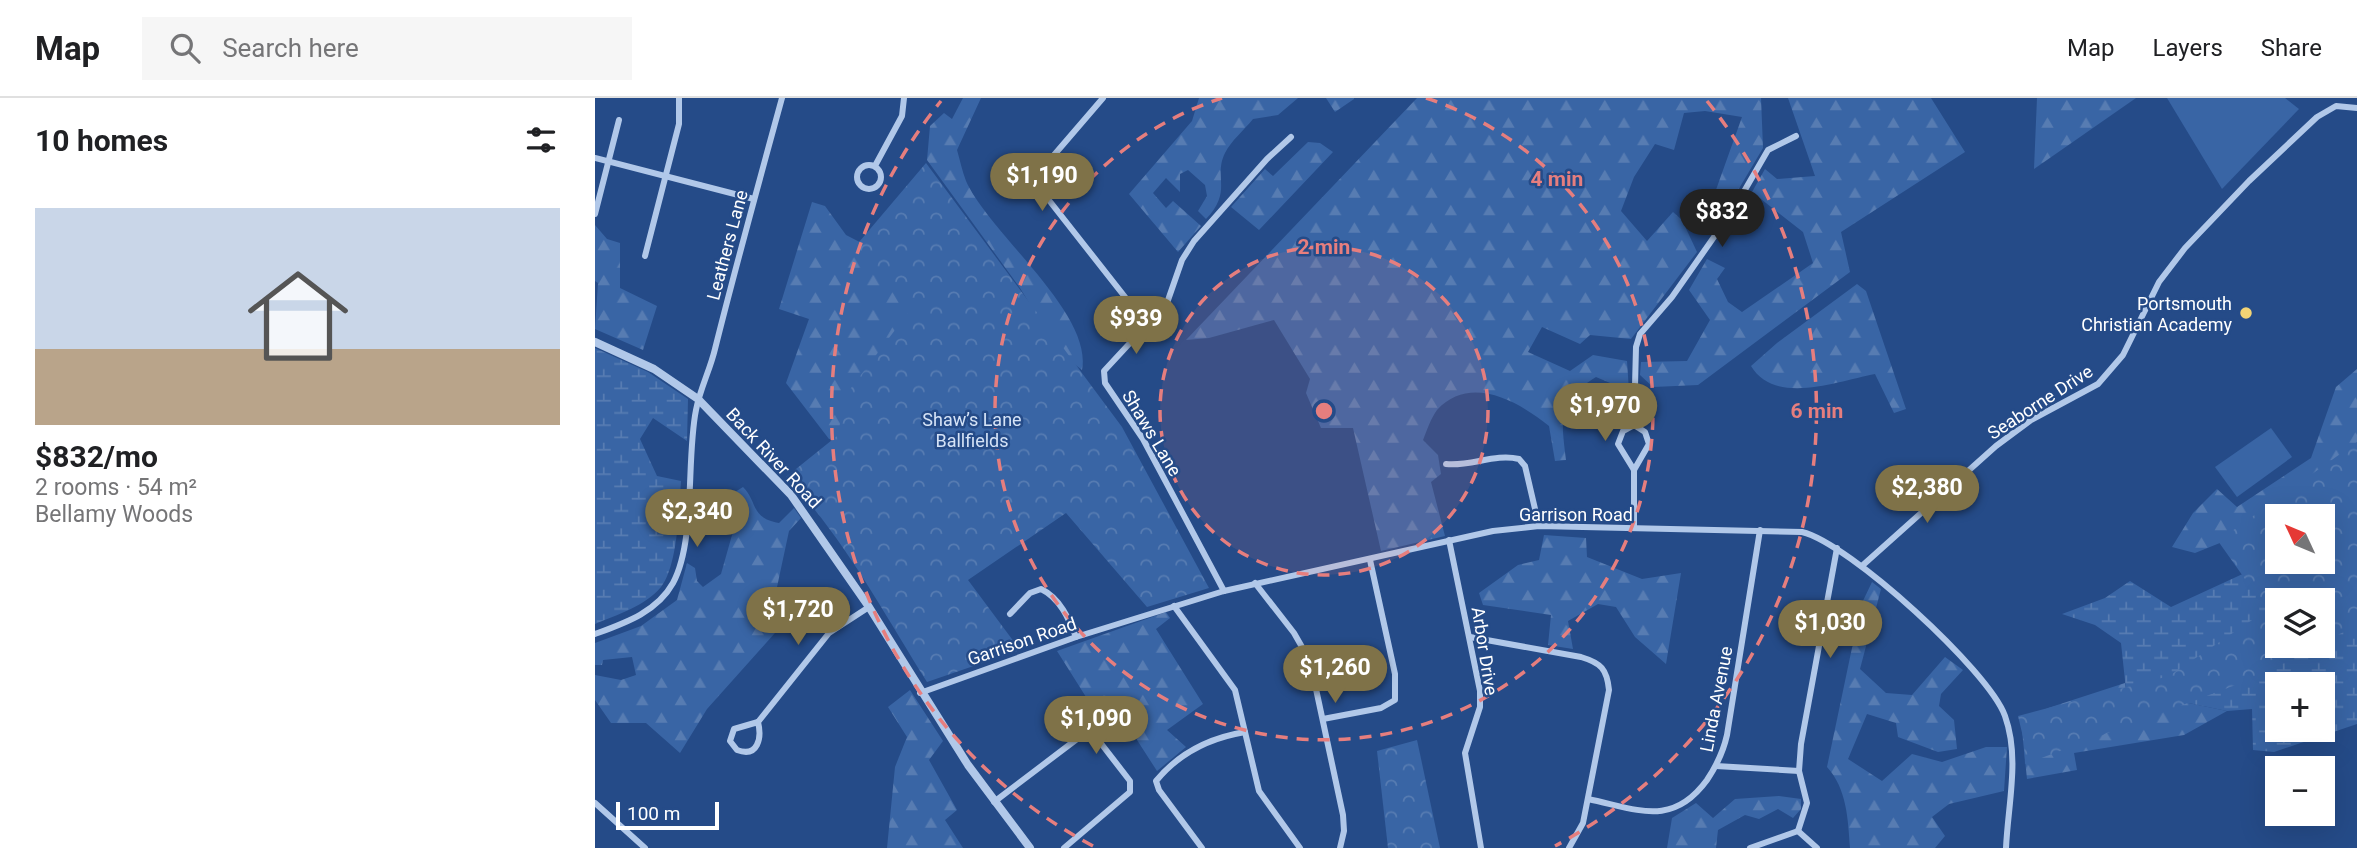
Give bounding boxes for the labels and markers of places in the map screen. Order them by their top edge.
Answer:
pin: $1,190 [985,153,1099,213]
pin: $832 [1681,190,1763,249]
place label: Portsmouth Christian Academy [2081,293,2232,335]
pin: $939 [1095,296,1177,356]
marker: Portsmouth Christian Academy [2238,305,2254,321]
pin: $1,970 [1548,384,1662,443]
centre of rings [1312,399,1336,423]
pin: $2,380 [1870,466,1984,525]
pin: $2,340 [640,490,754,549]
pin: $1,720 [741,588,855,647]
pin: $1,030 [1773,601,1887,660]
pin: $1,260 [1278,646,1392,705]
pin: $1,090 [1039,696,1153,756]

